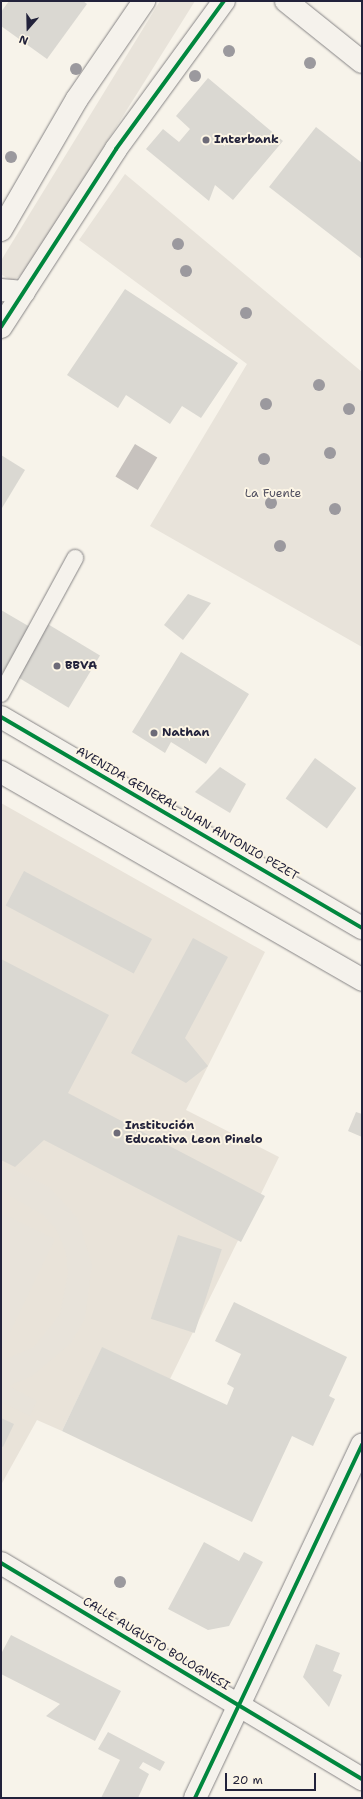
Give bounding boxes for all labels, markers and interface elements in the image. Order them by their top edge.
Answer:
north arrow [8,8,48,48]
text: N [17,31,30,48]
place label: Interbank [214,133,279,147]
marker: Interbank [201,135,211,145]
park label: La Fuente [245,487,301,501]
place label: BBVA [65,659,97,673]
marker: BBVA [52,661,62,671]
place label: Nathan [162,726,209,740]
marker: Nathan [149,728,159,738]
street label: AVENIDA GENERAL JUAN ANTONIO PEZET [73,744,301,884]
place label: Institución Educativa Leon Pinelo [125,1119,262,1147]
marker: Institución Educativa Leon Pinelo [112,1128,122,1138]
street label: CALLE AUGUSTO BOLOGNESI [80,1594,232,1694]
scale bar [227,1765,318,1791]
text: 20 m [232,1772,263,1788]

